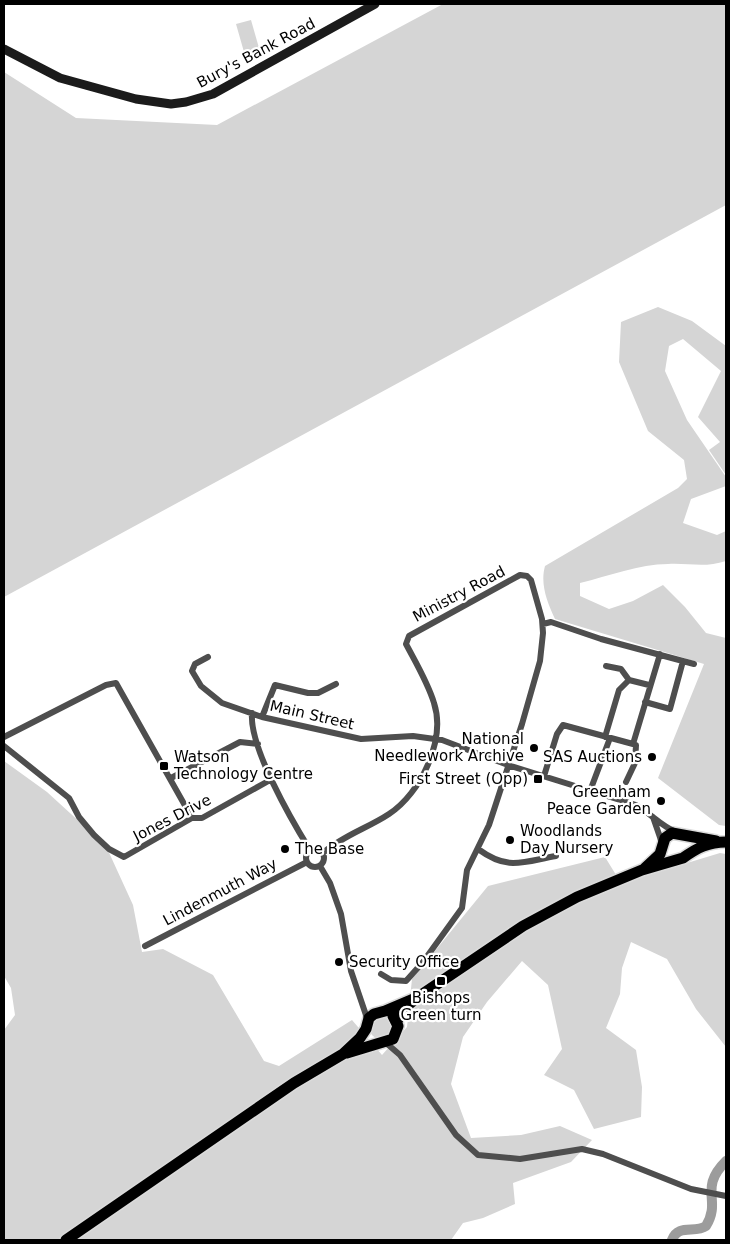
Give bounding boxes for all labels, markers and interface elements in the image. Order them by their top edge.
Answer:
street label: Bury's Bank Road [194,14,318,92]
street label: Ministry Road [410,562,508,626]
street label: Main Street [268,697,356,733]
place label: National Needlework Archive [374,730,524,765]
marker: National Needlework Archive [528,742,540,754]
place label: Watson Technology Centre [173,748,313,783]
place label: SAS Auctions [543,748,642,766]
marker: SAS Auctions [646,751,658,763]
marker: Watson Technology Centre [158,760,170,772]
place label: First Street (Opp) [399,770,528,788]
marker: First Street (Opp) [532,773,544,785]
place label: Greenham Peace Garden [547,783,651,818]
street label: Jones Drive [129,791,214,846]
marker: Greenham Peace Garden [655,795,667,807]
place label: Woodlands Day Nursery [520,822,613,857]
marker: Woodlands Day Nursery [504,834,516,846]
place label: The Base [294,840,364,858]
marker: The Base [279,843,291,855]
street label: Lindenmuth Way [160,854,280,930]
place label: Security Office [349,953,459,971]
marker: Security Office [333,956,345,968]
marker: Bishops Green turn [435,975,447,987]
place label: Bishops Green turn [401,989,482,1024]

